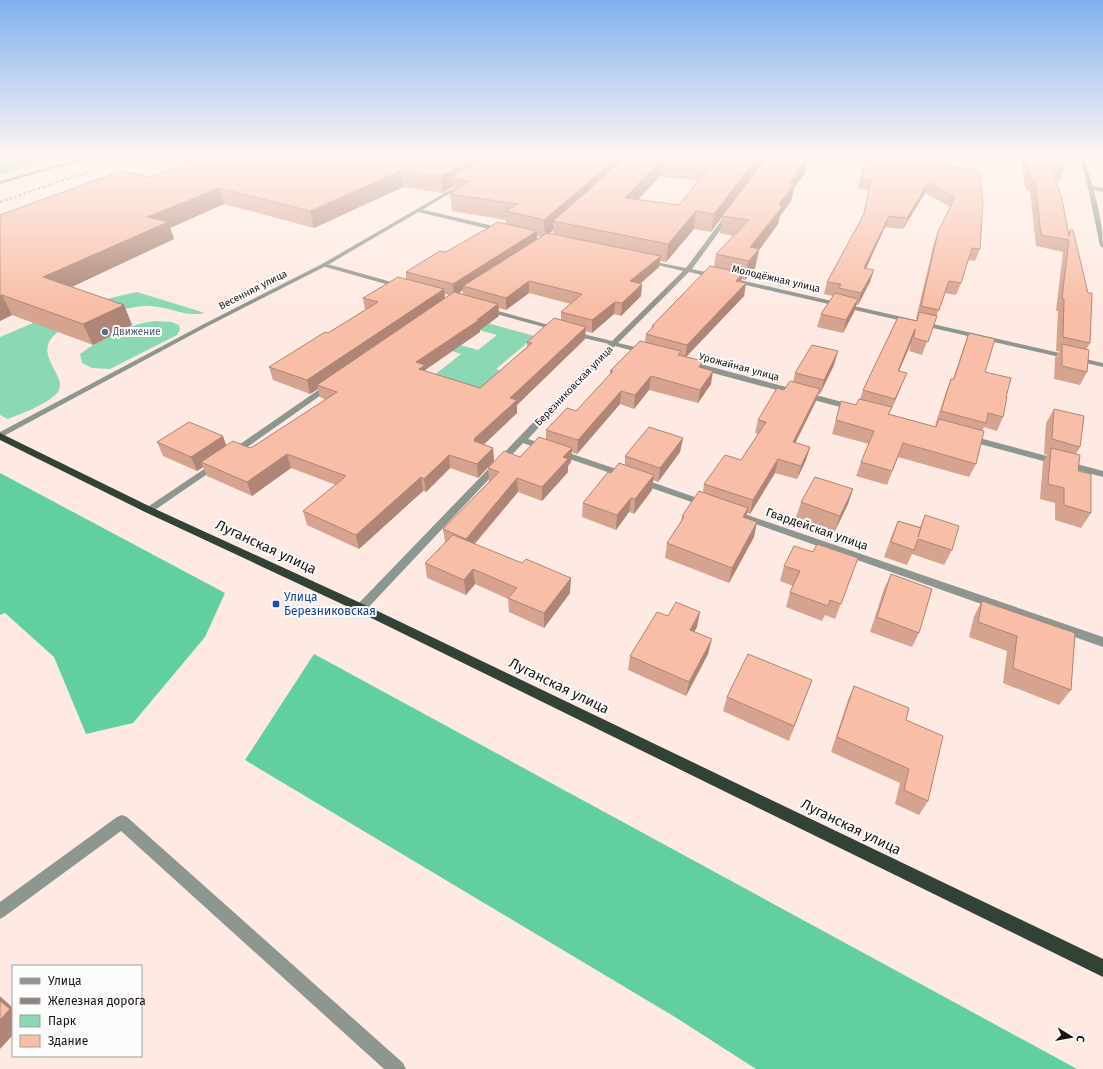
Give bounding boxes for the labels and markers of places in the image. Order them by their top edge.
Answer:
place label: Движение [112,326,161,338]
marker: Движение [100,327,110,337]
place label: Улица Березниковская [284,590,376,618]
marker: Улица Березниковская [271,599,281,609]

